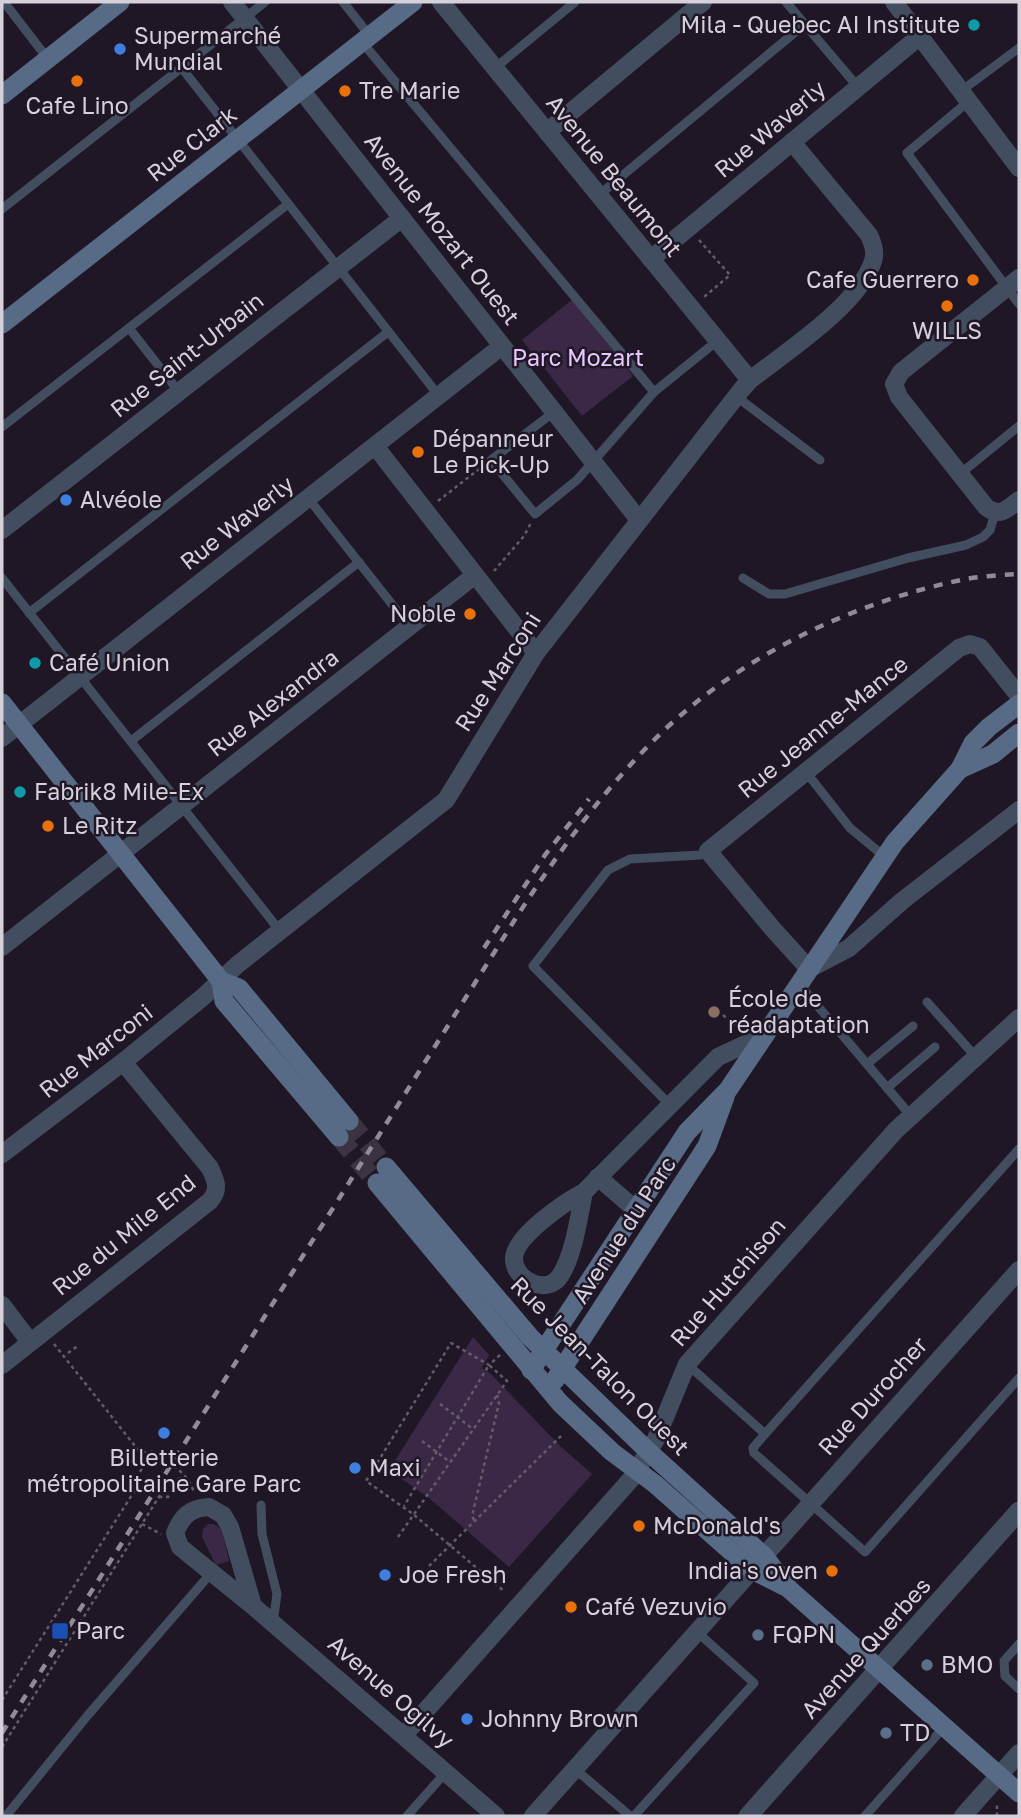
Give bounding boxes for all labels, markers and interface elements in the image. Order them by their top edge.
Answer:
place label: Mila - Quebec AI Institute [680,10,960,38]
marker: Mila - Quebec AI Institute [966,17,982,33]
place label: Supermarché Mundial [134,21,281,75]
marker: Supermarché Mundial [112,41,128,57]
marker: Cafe Lino [69,73,85,89]
street label: Rue Waverly [708,74,831,183]
place label: Tre Marie [359,76,460,104]
marker: Tre Marie [337,83,353,99]
street label: Avenue Beaumont [541,89,689,262]
place label: Cafe Lino [25,91,129,119]
street label: Rue Clark [141,100,242,187]
street label: Avenue Mozart Ouest [359,127,526,330]
place label: Cafe Guerrero [806,265,959,293]
marker: Cafe Guerrero [965,272,981,288]
street label: Rue Saint-Urbain [104,286,269,423]
marker: WILLS [939,298,955,314]
place label: WILLS [912,316,982,344]
park label: Parc Mozart [512,343,644,371]
place label: Dépanneur Le Pick-Up [432,424,553,478]
marker: Dépanneur Le Pick-Up [410,444,426,460]
street label: Rue Waverly [174,469,299,575]
place label: Alvéole [80,485,162,513]
marker: Alvéole [58,492,74,508]
place label: Noble [390,599,456,627]
marker: Noble [462,606,478,622]
street label: Rue Marconi [448,607,546,736]
street label: Rue Alexandra [201,642,343,762]
place label: Café Union [49,648,170,676]
street label: Rue Jeanne-Mance [732,649,913,803]
marker: Café Union [27,655,43,671]
place label: Fabrik8 Mile-Ex [34,777,204,805]
marker: Fabrik8 Mile-Ex [12,784,28,800]
place label: Le Ritz [62,811,137,839]
marker: Le Ritz [40,818,56,834]
place label: École de réadaptation [728,984,870,1038]
street label: Rue Marconi [33,997,158,1103]
marker: École de réadaptation [706,1004,722,1020]
street label: Avenue du Parc [565,1151,681,1308]
street label: Rue du Mile End [46,1168,201,1301]
street label: Rue Hutchison [664,1211,791,1352]
street label: Rue Jean-Talon Ouest [506,1270,696,1460]
street label: Rue Durocher [812,1330,933,1460]
marker: Billetterie métropolitaine Gare Parc [156,1425,172,1441]
place label: Billetterie métropolitaine Gare Parc [27,1443,301,1497]
place label: Maxi [369,1453,421,1481]
marker: Maxi [347,1460,363,1476]
place label: McDonald's [653,1511,781,1539]
marker: McDonald's [631,1518,647,1534]
place label: India's oven [687,1556,818,1584]
place label: Joe Fresh [399,1560,507,1588]
marker: India's oven [824,1563,840,1579]
marker: Joe Fresh [377,1567,393,1583]
street label: Avenue Querbes [795,1571,936,1724]
place label: Café Vezuvio [585,1592,727,1620]
marker: Café Vezuvio [563,1599,579,1615]
place label: Parc [76,1616,125,1644]
place label: FQPN [772,1620,835,1648]
marker: Parc [50,1621,70,1641]
marker: FQPN [750,1627,766,1643]
street label: Avenue Ogilvy [323,1629,460,1754]
place label: BMO [941,1650,993,1678]
marker: BMO [919,1657,935,1673]
place label: Johnny Brown [481,1704,639,1732]
marker: Johnny Brown [459,1711,475,1727]
place label: TD [900,1718,930,1746]
marker: TD [878,1725,894,1741]

